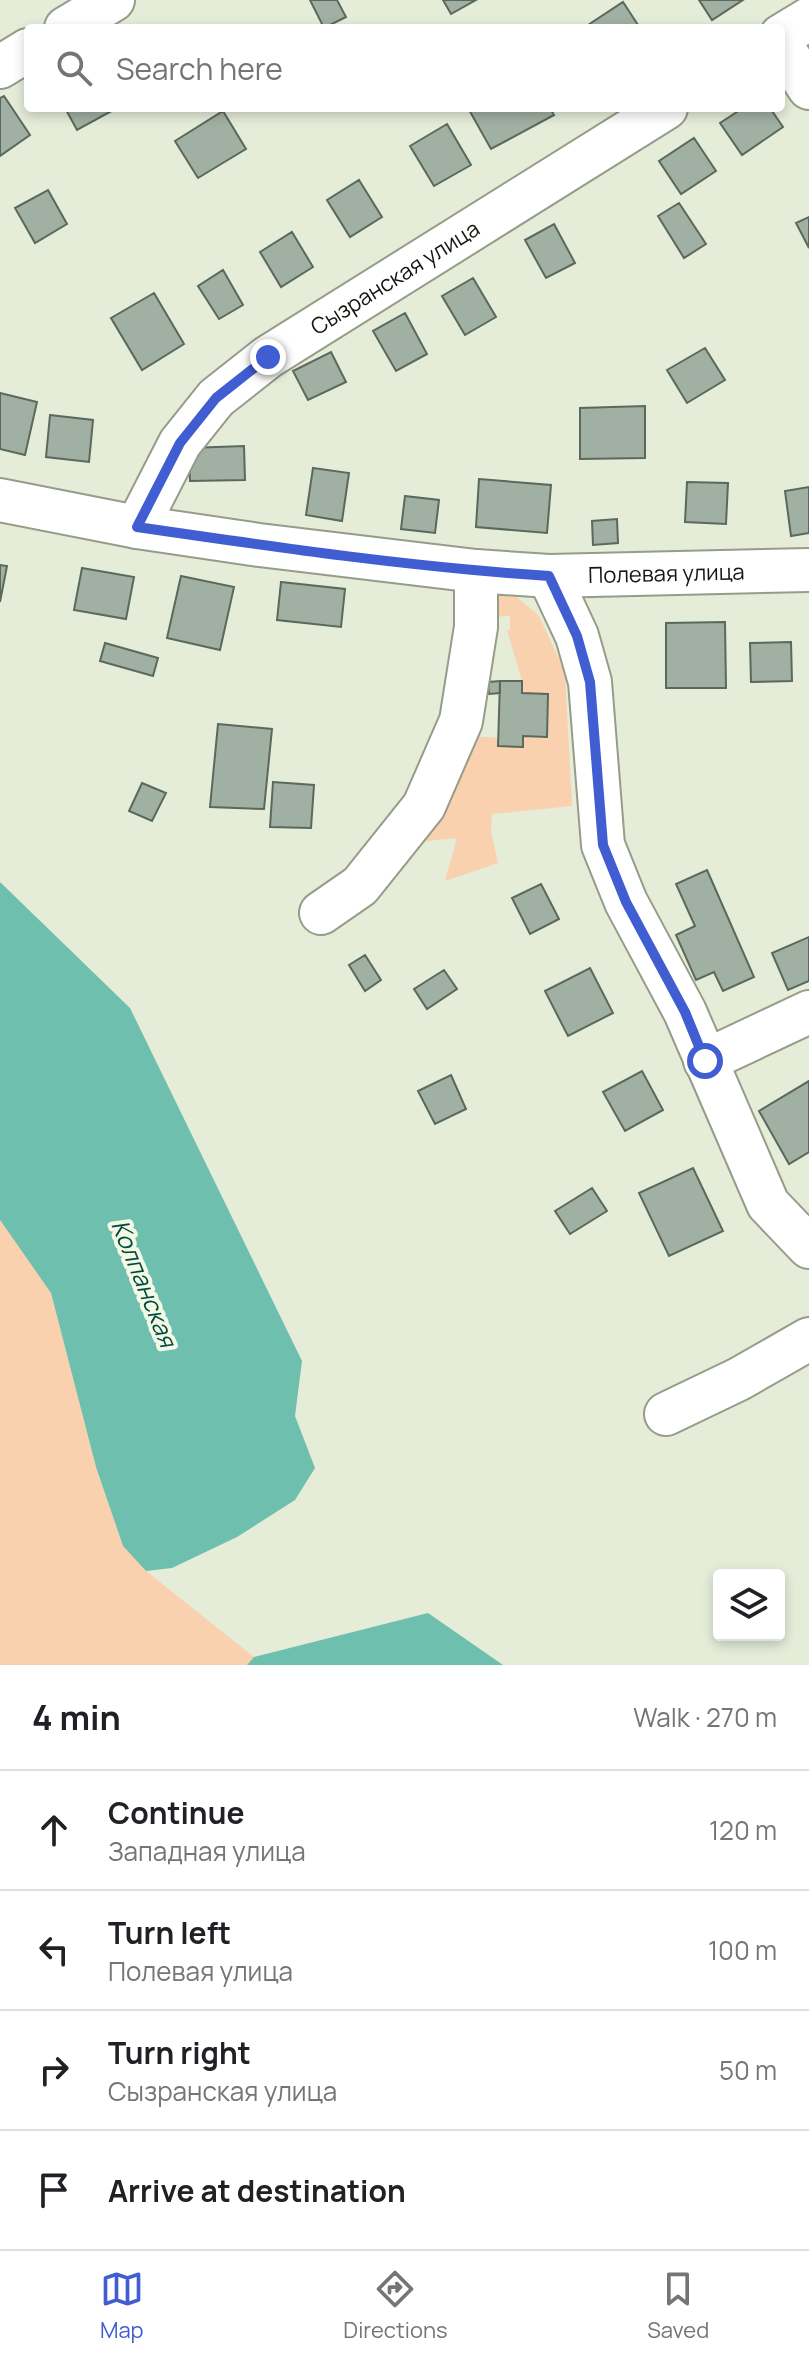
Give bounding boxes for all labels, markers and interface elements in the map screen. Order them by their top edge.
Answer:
search box [24,24,785,112]
icon: search [52,46,96,90]
text: Search here [116,48,283,89]
street label: Сызранская улица [305,213,485,342]
route end [250,339,286,375]
street label: Полевая улица [588,556,745,590]
route start [687,1043,723,1079]
water label: Колпанская [105,1215,186,1353]
map controls [713,1569,785,1641]
button: layers [713,1569,785,1641]
text: 4 min [32,1694,121,1740]
text: Walk · 270 m [633,1699,777,1735]
text: Continue [108,1792,244,1833]
icon: ahead [32,1808,76,1852]
text: 120 m [709,1812,777,1848]
text: Западная улица [108,1833,306,1869]
text: Turn left [108,1912,231,1953]
icon: left [32,1928,76,1972]
text: 100 m [708,1932,777,1968]
text: Полевая улица [108,1953,293,1989]
text: Turn right [108,2032,251,2073]
icon: right [32,2048,76,2092]
text: 50 m [719,2052,777,2088]
text: Сызранская улица [108,2073,337,2109]
icon: arrive [32,2168,76,2212]
text: Arrive at destination [108,2170,406,2211]
tab: Map [100,2267,144,2345]
tab: Directions [343,2267,448,2345]
tab: Saved [647,2267,709,2345]

